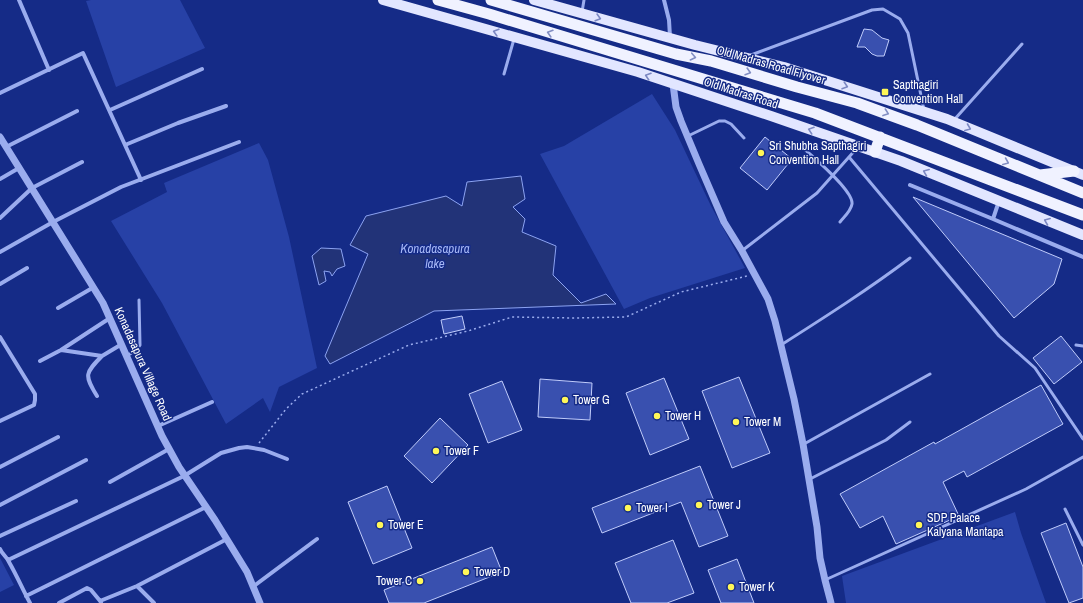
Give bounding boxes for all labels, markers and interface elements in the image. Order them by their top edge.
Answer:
one-way arrow [594,13,601,22]
one-way arrow [493,29,500,37]
one-way arrow [546,29,553,38]
street label: Old Madras Road Flyover [715,42,828,88]
one-way arrow [690,53,696,61]
one-way arrow [744,67,751,76]
one-way arrow [645,72,652,80]
street label: Old Madras Road [702,73,780,113]
place label: Sapthagiri Convention Hall [893,77,963,107]
one-way arrow [841,81,848,90]
marker: Sapthagiri Convention Hall [880,87,890,97]
one-way arrow [883,109,890,117]
one-way arrow [965,123,972,131]
one-way arrow [808,126,815,135]
place label: Sri Shubha Sapthagiri Convention Hall [769,138,866,168]
marker: Sri Shubha Sapthagiri Convention Hall [756,148,766,158]
one-way arrow [1002,157,1010,165]
one-way arrow [923,168,930,176]
one-way arrow [1043,217,1050,225]
water label: Konadasapura lake [400,240,470,272]
street label: Konadasapura Village Road [111,305,175,423]
place label: Tower G [573,392,610,408]
marker: Tower G [560,395,570,405]
place label: Tower H [665,408,701,424]
marker: Tower H [652,411,662,421]
place label: Tower M [744,414,781,430]
marker: Tower M [731,417,741,427]
place label: Tower F [444,443,479,459]
marker: Tower F [431,446,441,456]
place label: Tower J [707,497,741,513]
place label: Tower I [636,500,668,516]
marker: Tower J [694,500,704,510]
marker: Tower I [623,503,633,513]
place label: SDP Palace Kalyana Mantapa [927,510,1004,540]
place label: Tower E [388,517,424,533]
marker: Tower E [375,520,385,530]
marker: SDP Palace Kalyana Mantapa [914,520,924,530]
place label: Tower D [474,564,510,580]
marker: Tower D [461,567,471,577]
place label: Tower C [376,573,412,589]
marker: Tower C [415,576,425,586]
place label: Tower K [739,579,775,595]
marker: Tower K [726,582,736,592]

